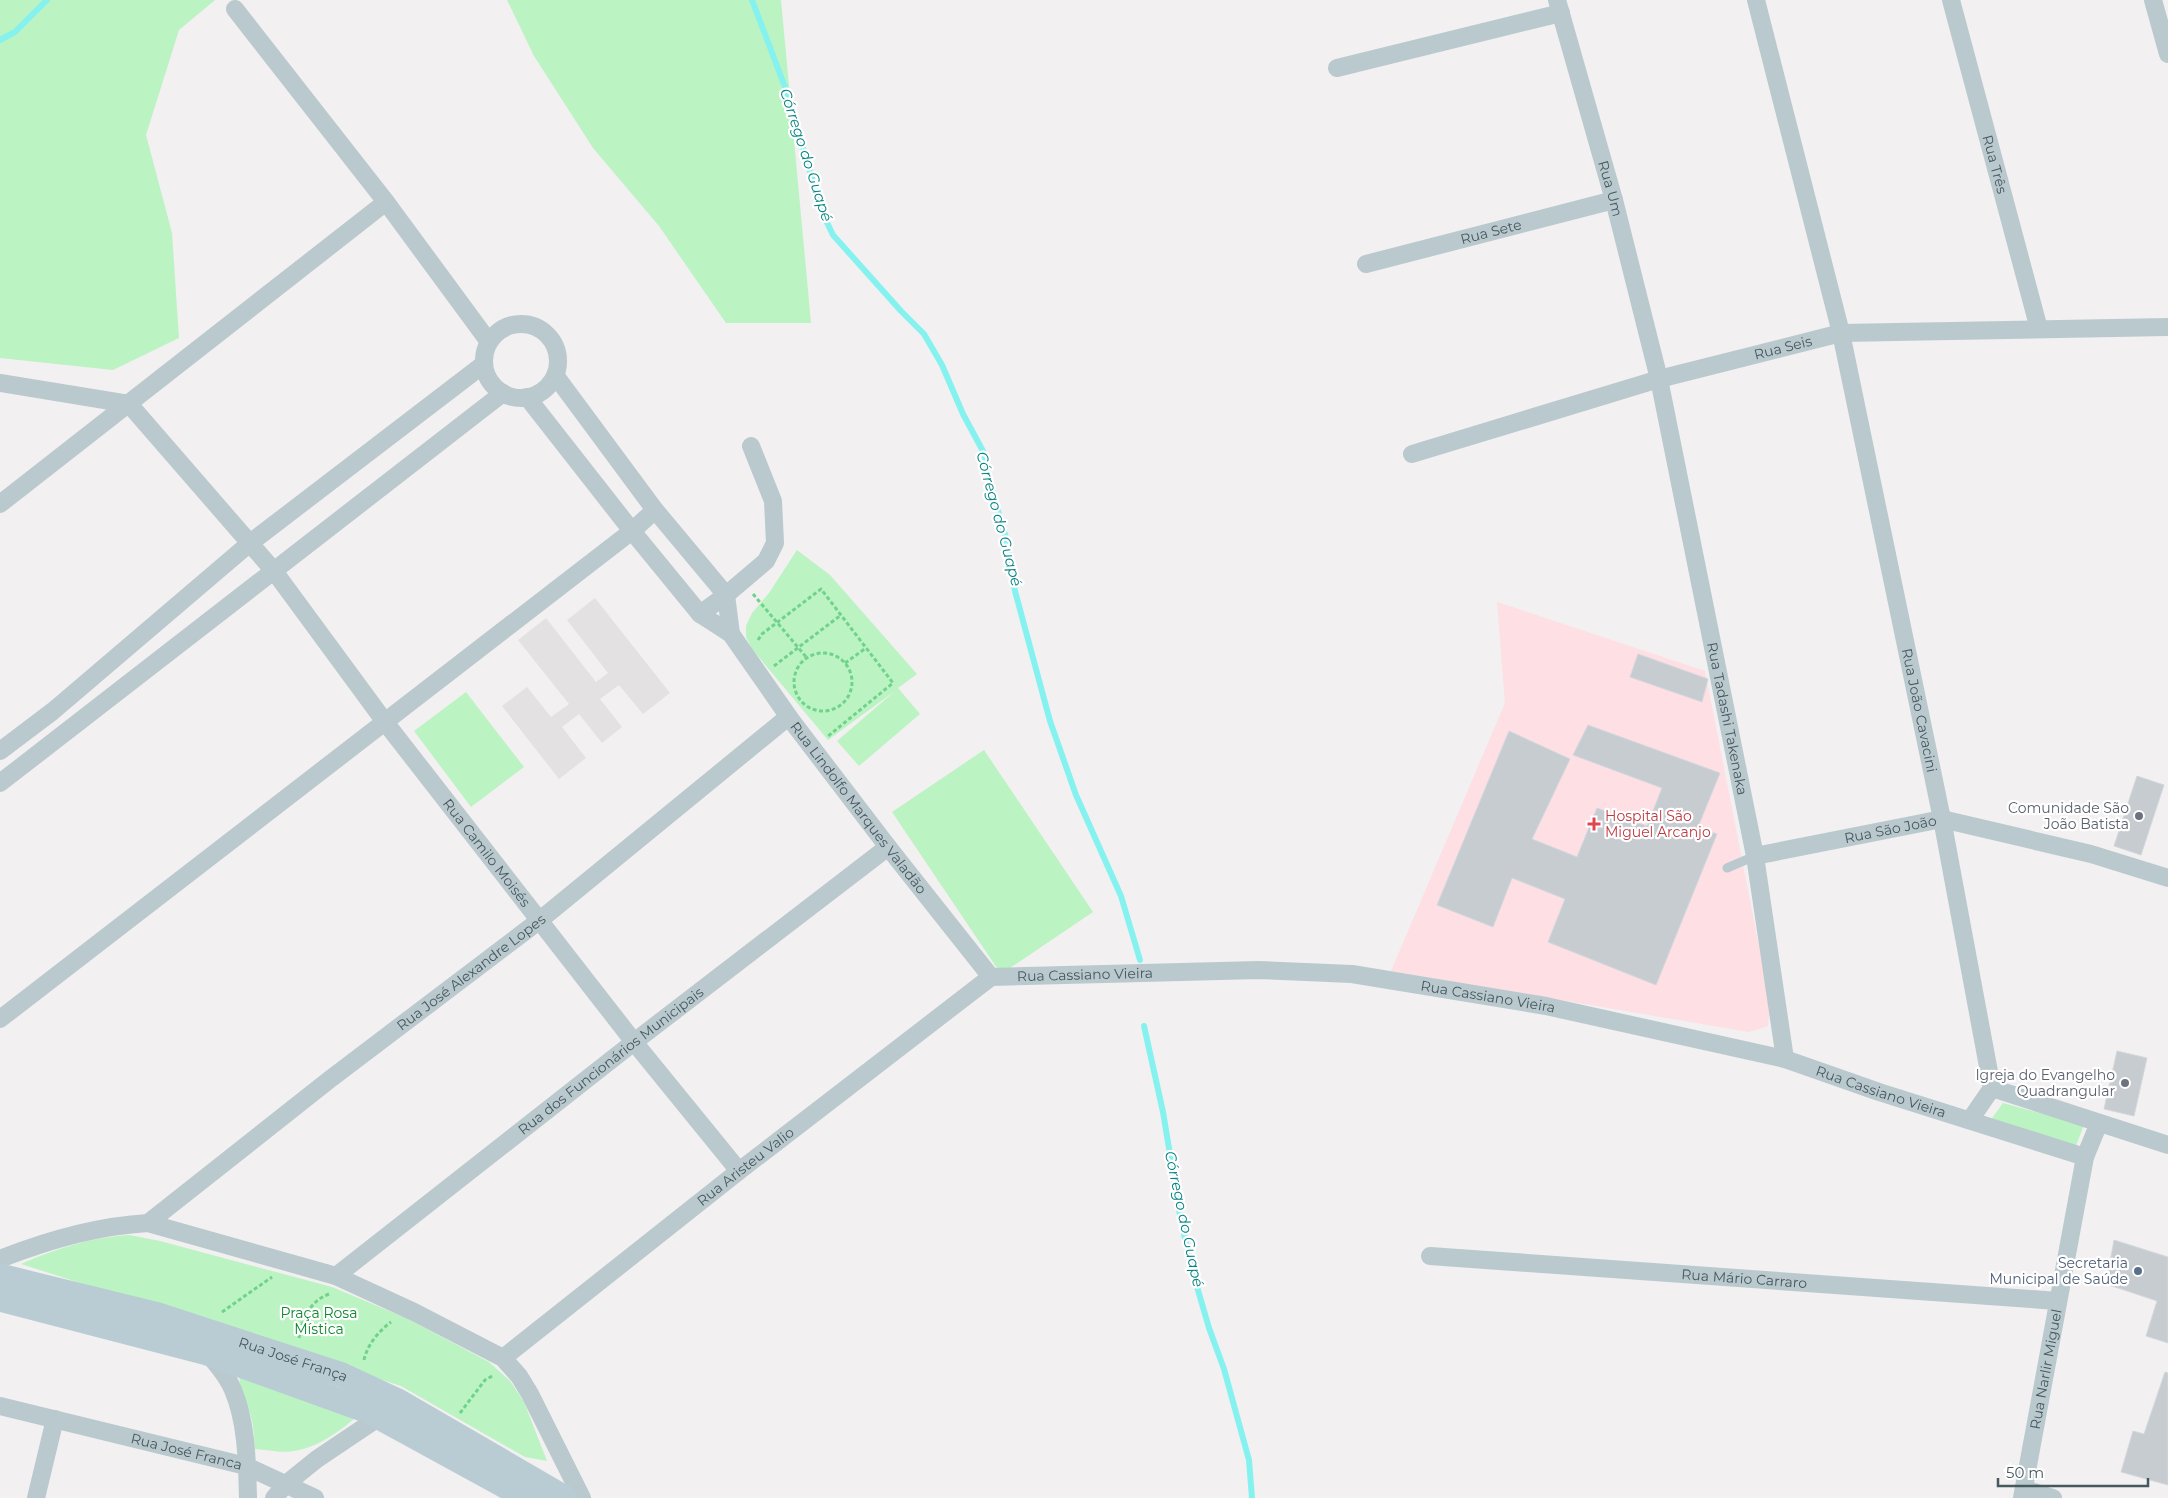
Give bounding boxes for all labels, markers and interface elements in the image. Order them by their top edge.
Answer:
water label: Córrego do Guapé [776,86,837,224]
street label: Rua Três [1978,133,2011,196]
street label: Rua Um [1594,158,1627,218]
street label: Rua Sete [1458,215,1523,248]
street label: Rua Seis [1752,332,1814,364]
water label: Córrego do Guapé [972,449,1027,588]
street label: Rua Tadashi Takenaka [1703,641,1752,797]
street label: Rua João Cavacini [1898,647,1941,774]
street label: Rua Lindolfo Marques Valadão [786,718,931,898]
street label: Rua Camilo Moisés [439,795,535,911]
place label: Comunidade São João Batista [2008,799,2129,833]
place label: Hospital São Miguel Arcanjo [1605,807,1711,841]
marker: Comunidade São João Batista [2133,810,2145,822]
street label: Rua São João [1843,811,1938,847]
marker: Hospital São Miguel Arcanjo [1587,817,1601,831]
street label: Rua José Alexandre Lopes [393,910,549,1034]
street label: Rua Cassiano Vieira [1017,964,1153,985]
street label: Rua Cassiano Vieira [1419,976,1557,1017]
street label: Rua dos Funcionários Municipais [514,983,707,1139]
street label: Rua Cassiano Vieira [1813,1062,1948,1122]
place label: Igreja do Evangelho Quadrangular [1975,1066,2115,1100]
marker: Igreja do Evangelho Quadrangular [2119,1077,2131,1089]
street label: Rua Aristeu Valio [693,1123,798,1210]
water label: Córrego do Guapé [1161,1149,1208,1289]
place label: Secretaria Municipal de Saúde [1989,1254,2128,1288]
street label: Rua Mário Carraro [1681,1265,1808,1292]
marker: Secretaria Municipal de Saúde [2132,1265,2144,1277]
park label: Praça Rosa Mística [281,1304,357,1338]
street label: Rua Narlir Miguel [2026,1308,2066,1431]
street label: Rua José França [236,1333,351,1386]
street label: Rua José Franca [129,1429,244,1474]
scale bar [1998,1456,2148,1488]
text: 50 m [2006,1463,2044,1482]

